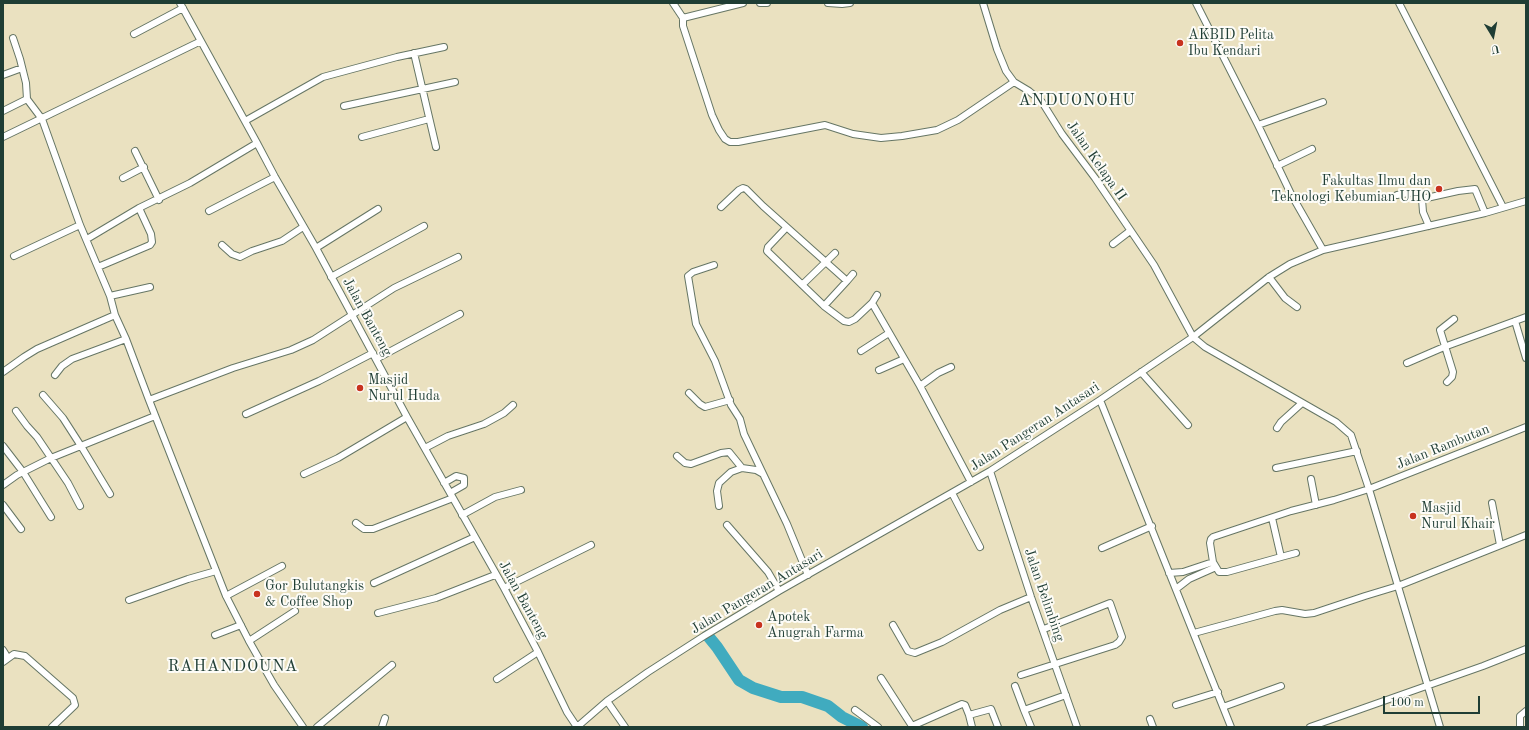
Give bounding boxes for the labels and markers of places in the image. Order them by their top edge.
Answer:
place label: AKBID Pelita Ibu Kendari [1188,27,1274,60]
marker: AKBID Pelita Ibu Kendari [1175,38,1185,48]
place label: Fakultas Ilmu dan Teknologi Kebumian UHO [1271,173,1431,206]
marker: Fakultas Ilmu dan Teknologi Kebumian UHO [1434,184,1444,194]
place label: Masjid Nurul Huda [368,372,440,404]
marker: Masjid Nurul Huda [355,383,365,393]
place label: Masjid Nurul Khair [1421,500,1495,532]
marker: Masjid Nurul Khair [1408,511,1418,521]
place label: Gor Bulutangkis & Coffee Shop [265,578,364,610]
marker: Gor Bulutangkis & Coffee Shop [252,589,262,599]
place label: Apotek Anugrah Farma [767,609,864,642]
marker: Apotek Anugrah Farma [754,620,764,630]

